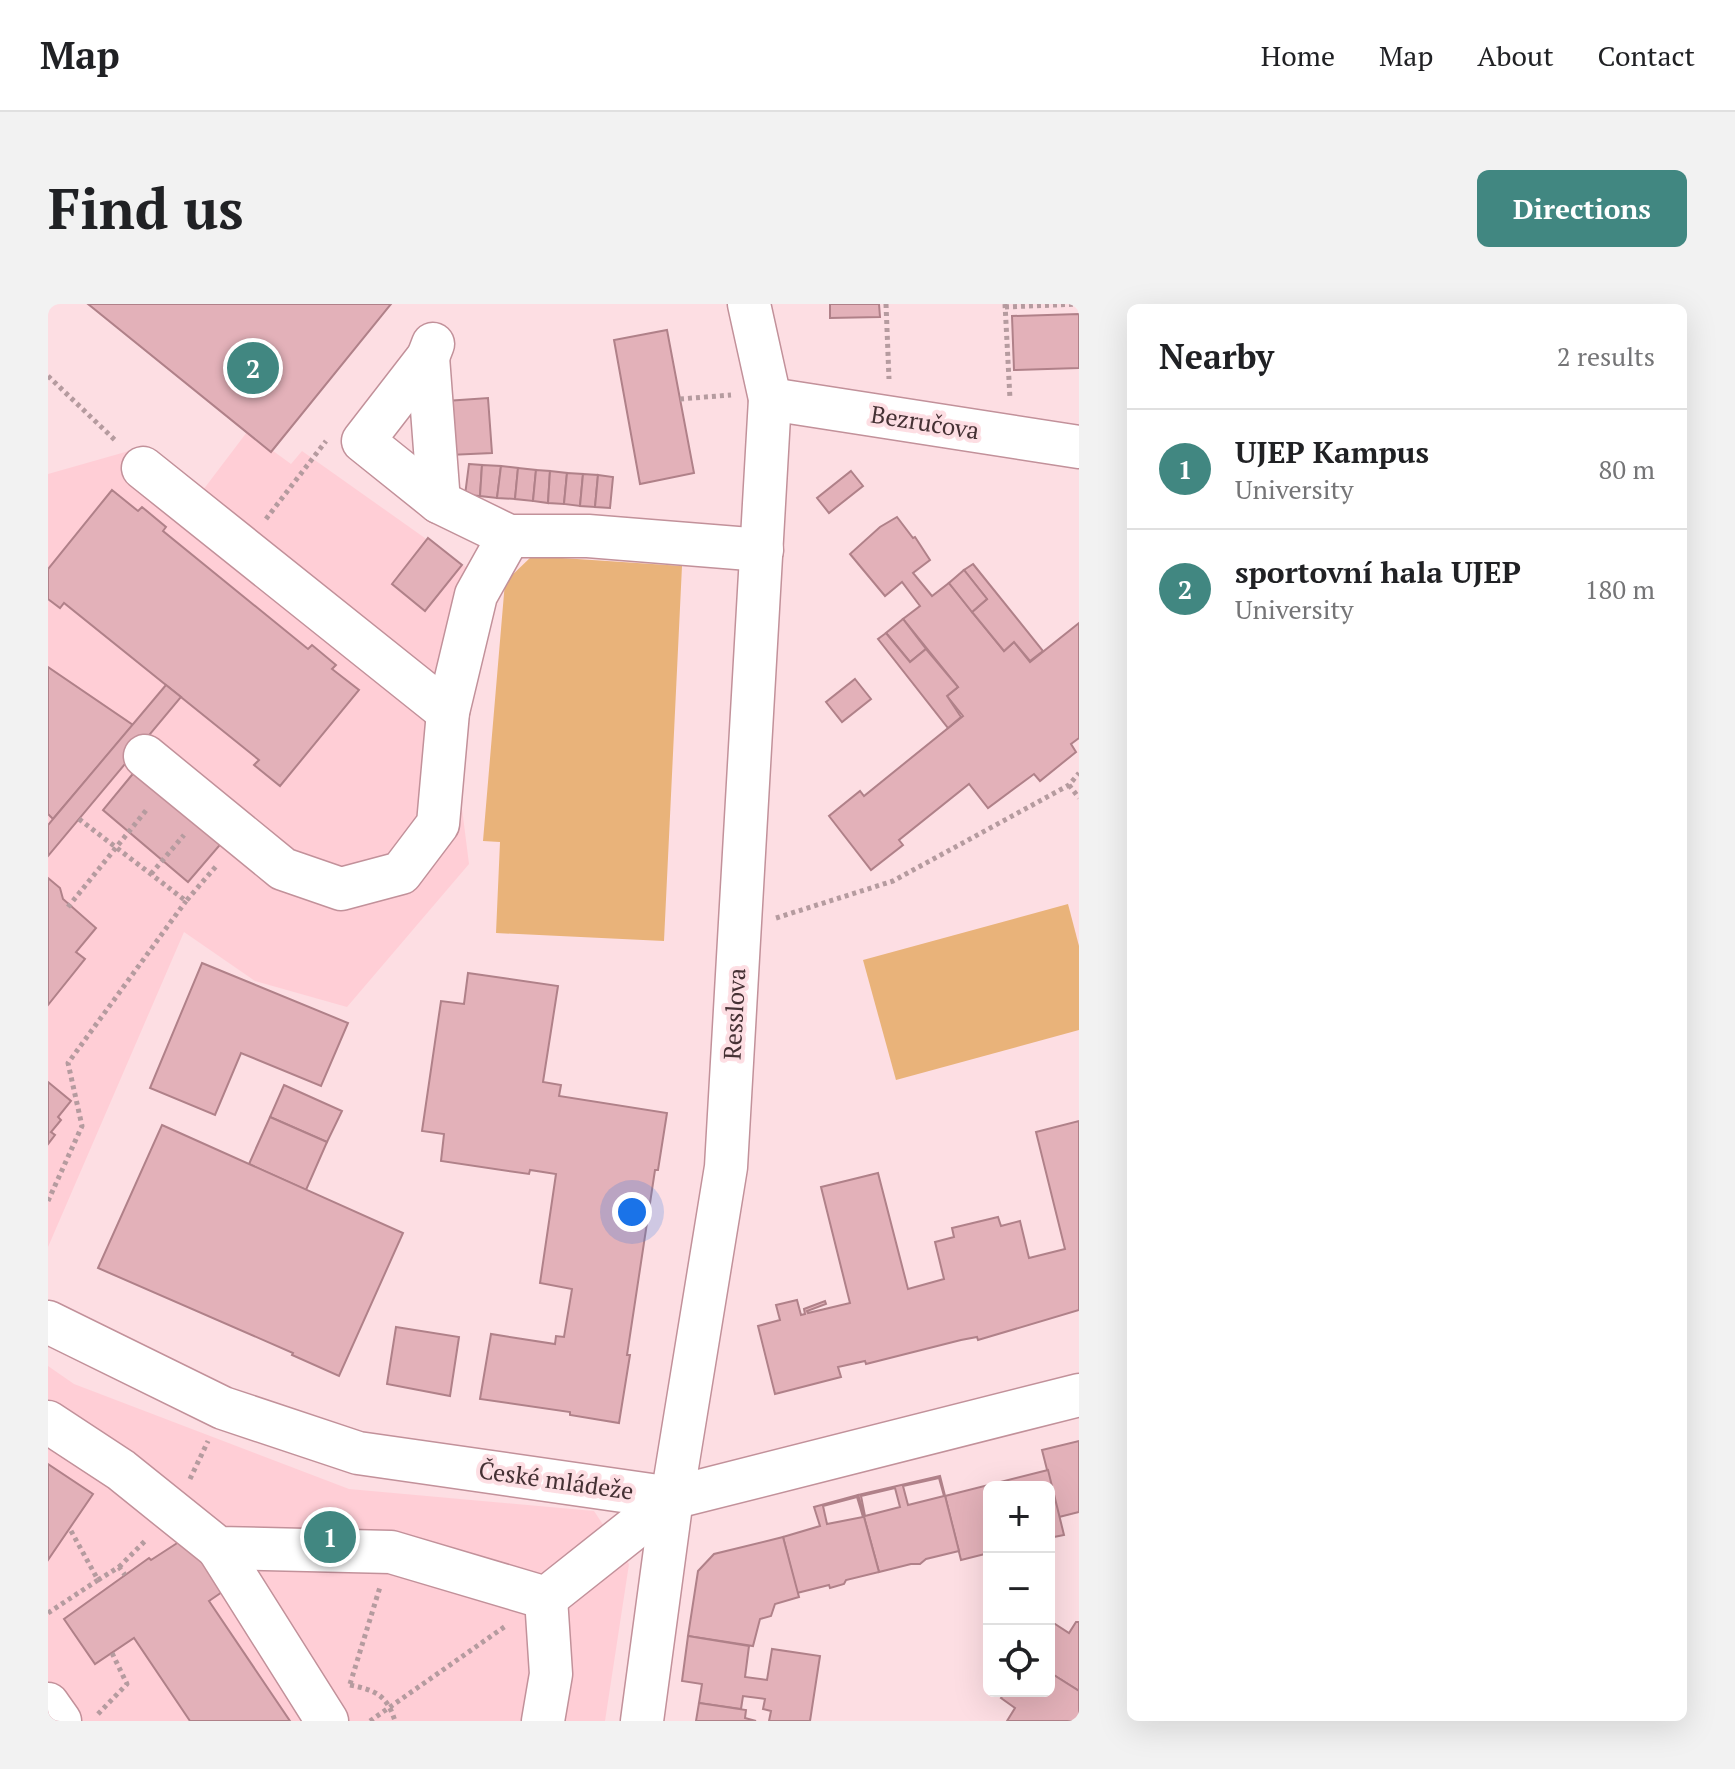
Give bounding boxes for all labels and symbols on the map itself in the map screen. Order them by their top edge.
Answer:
pin: 2 [227,338,279,398]
street label: Bezručova [869,398,982,446]
street label: Resslova [716,967,752,1061]
your location [612,1192,652,1232]
street label: České mládeže [477,1453,636,1507]
pin: 1 [304,1507,356,1567]

